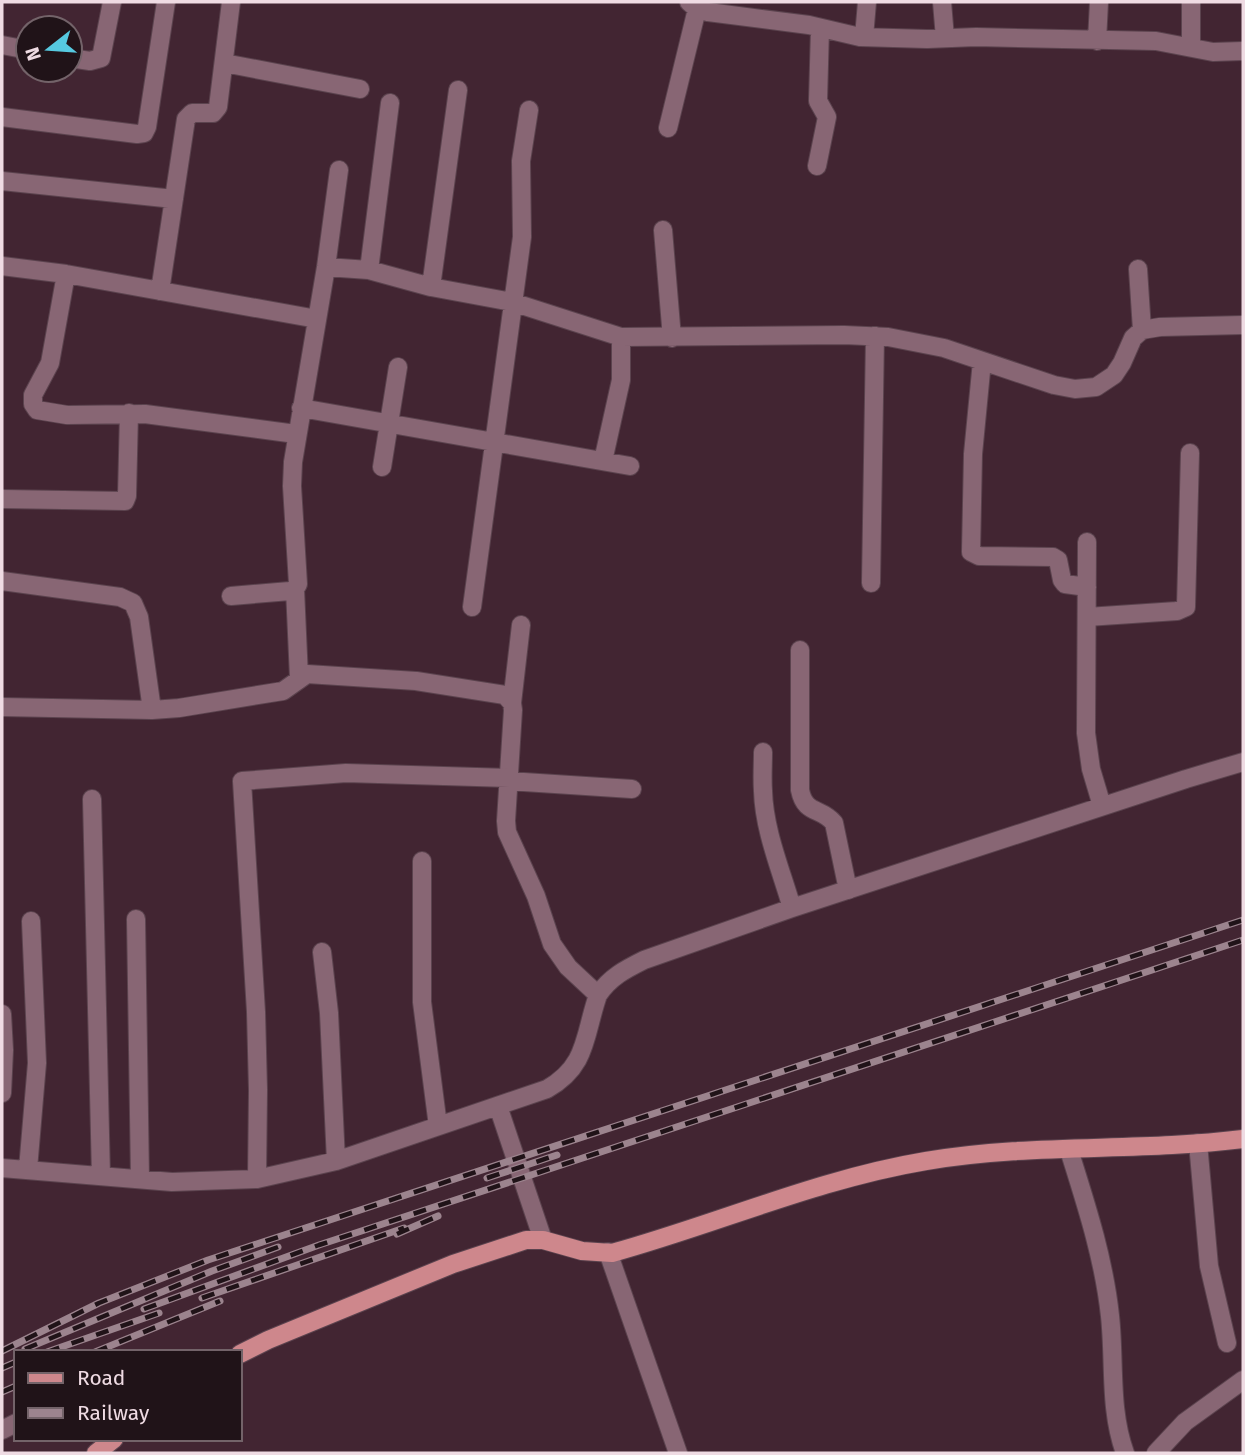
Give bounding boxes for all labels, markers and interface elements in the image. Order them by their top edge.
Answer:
north arrow [14,14,84,84]
text: N [20,44,46,63]
legend [14,1350,242,1441]
text: Road [77,1365,125,1391]
text: Railway [77,1400,150,1426]

